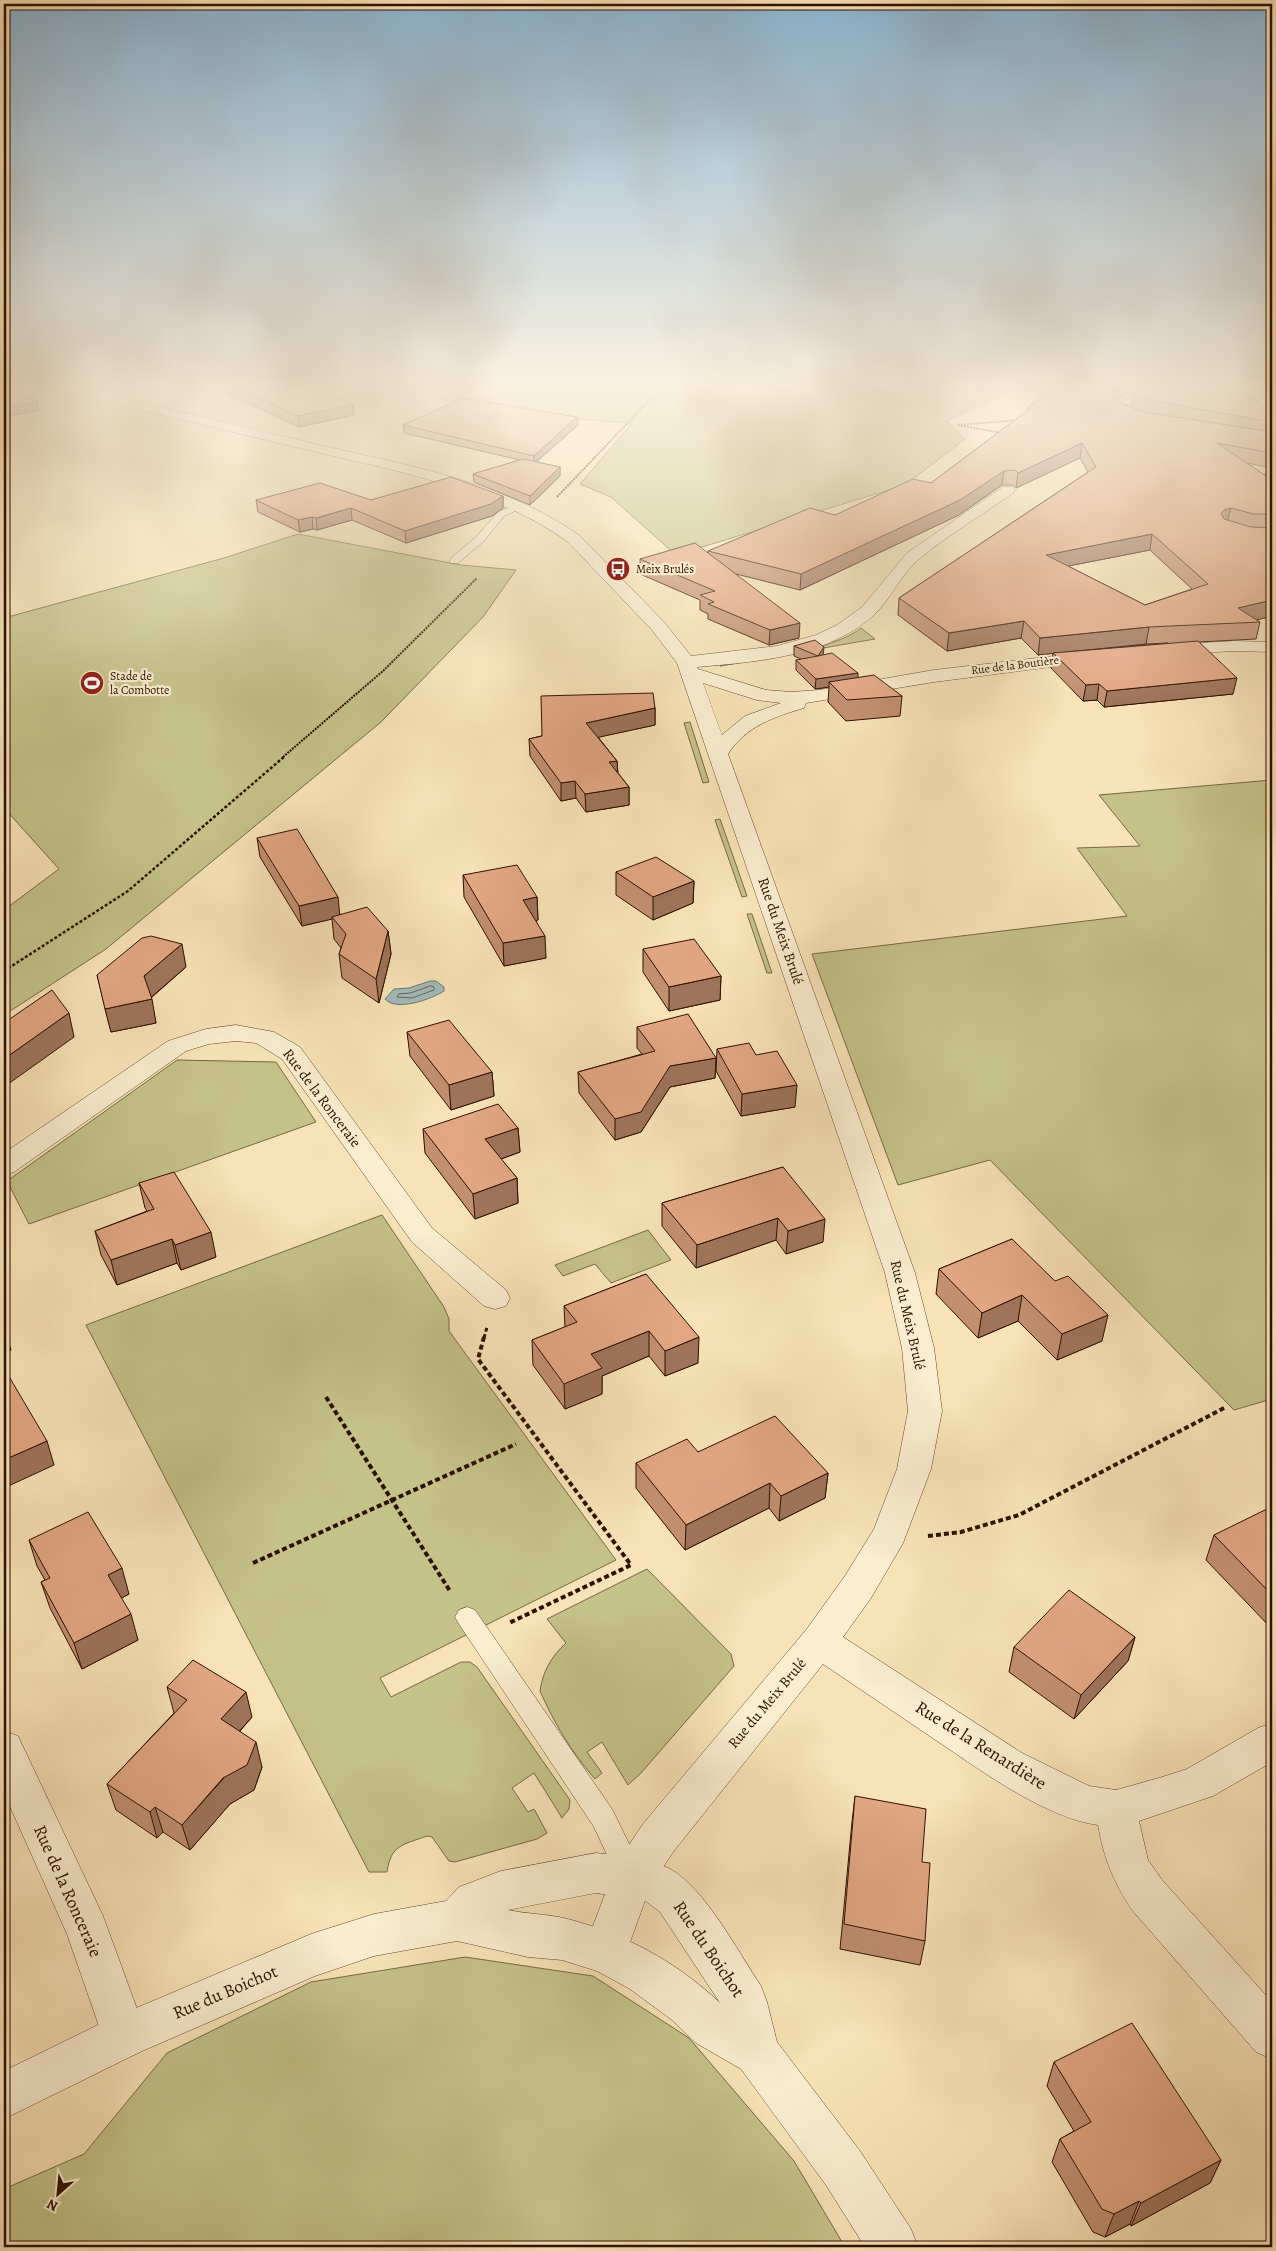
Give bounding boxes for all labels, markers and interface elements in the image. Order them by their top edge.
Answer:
bus stop icon: Meix Brulés [605,556,631,582]
place label: Meix Brulés [636,561,694,577]
street label: Rue de la Boutière [970,652,1060,678]
place label: Stade de la Combotte [110,668,170,698]
sports icon: Stade de la Combotte [79,670,105,696]
street label: Rue du Meix Brulé [753,875,809,988]
street label: Rue de la Ronceraie [278,1045,366,1152]
street label: Rue du Meix Brulé [886,1258,930,1372]
street label: Rue du Meix Brulé [723,1653,811,1752]
street label: Rue de la Renardière [911,1695,1051,1795]
street label: Rue de la Ronceraie [28,1821,108,1961]
street label: Rue du Boichot [668,1896,750,2002]
street label: Rue du Boichot [169,1959,281,2025]
north arrow [32,2168,82,2218]
text: N [43,2194,61,2216]

